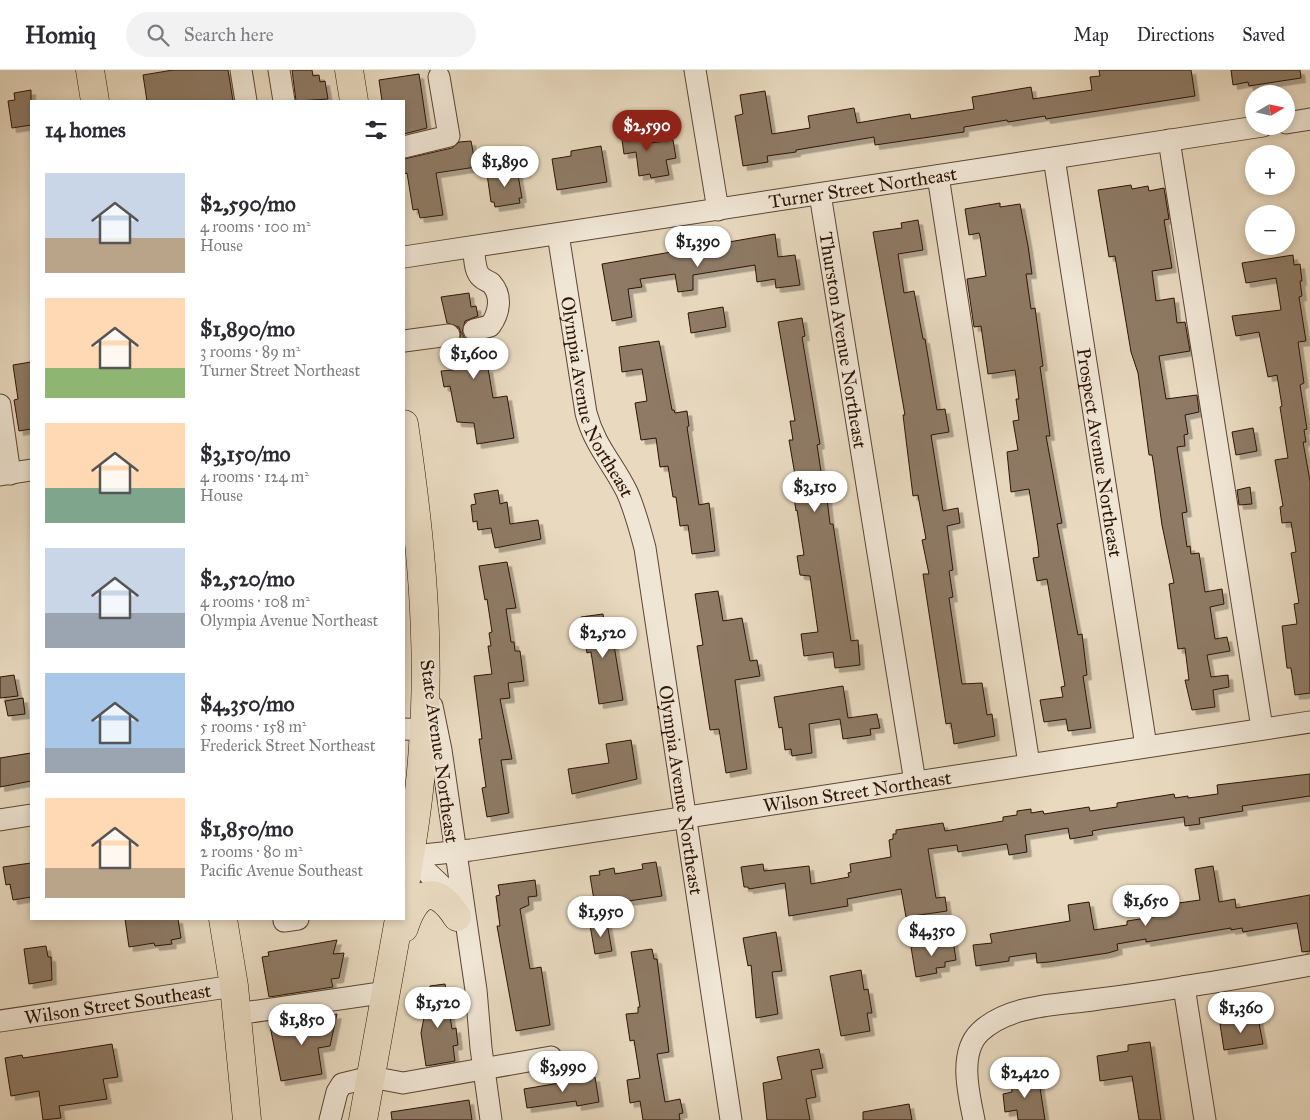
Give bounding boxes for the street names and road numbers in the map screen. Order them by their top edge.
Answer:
street label: Turner Street Northeast [767,162,959,213]
street label: Thurston Avenue Northeast [814,230,872,450]
street label: Olympia Avenue Northeast [556,295,639,501]
street label: Prospect Avenue Northeast [1072,346,1127,559]
street label: State Avenue Northeast [415,658,464,845]
street label: Olympia Avenue Northeast [654,684,708,897]
street label: Wilson Street Northeast [761,766,953,817]
street label: Wilson Street Southeast [23,979,213,1029]

